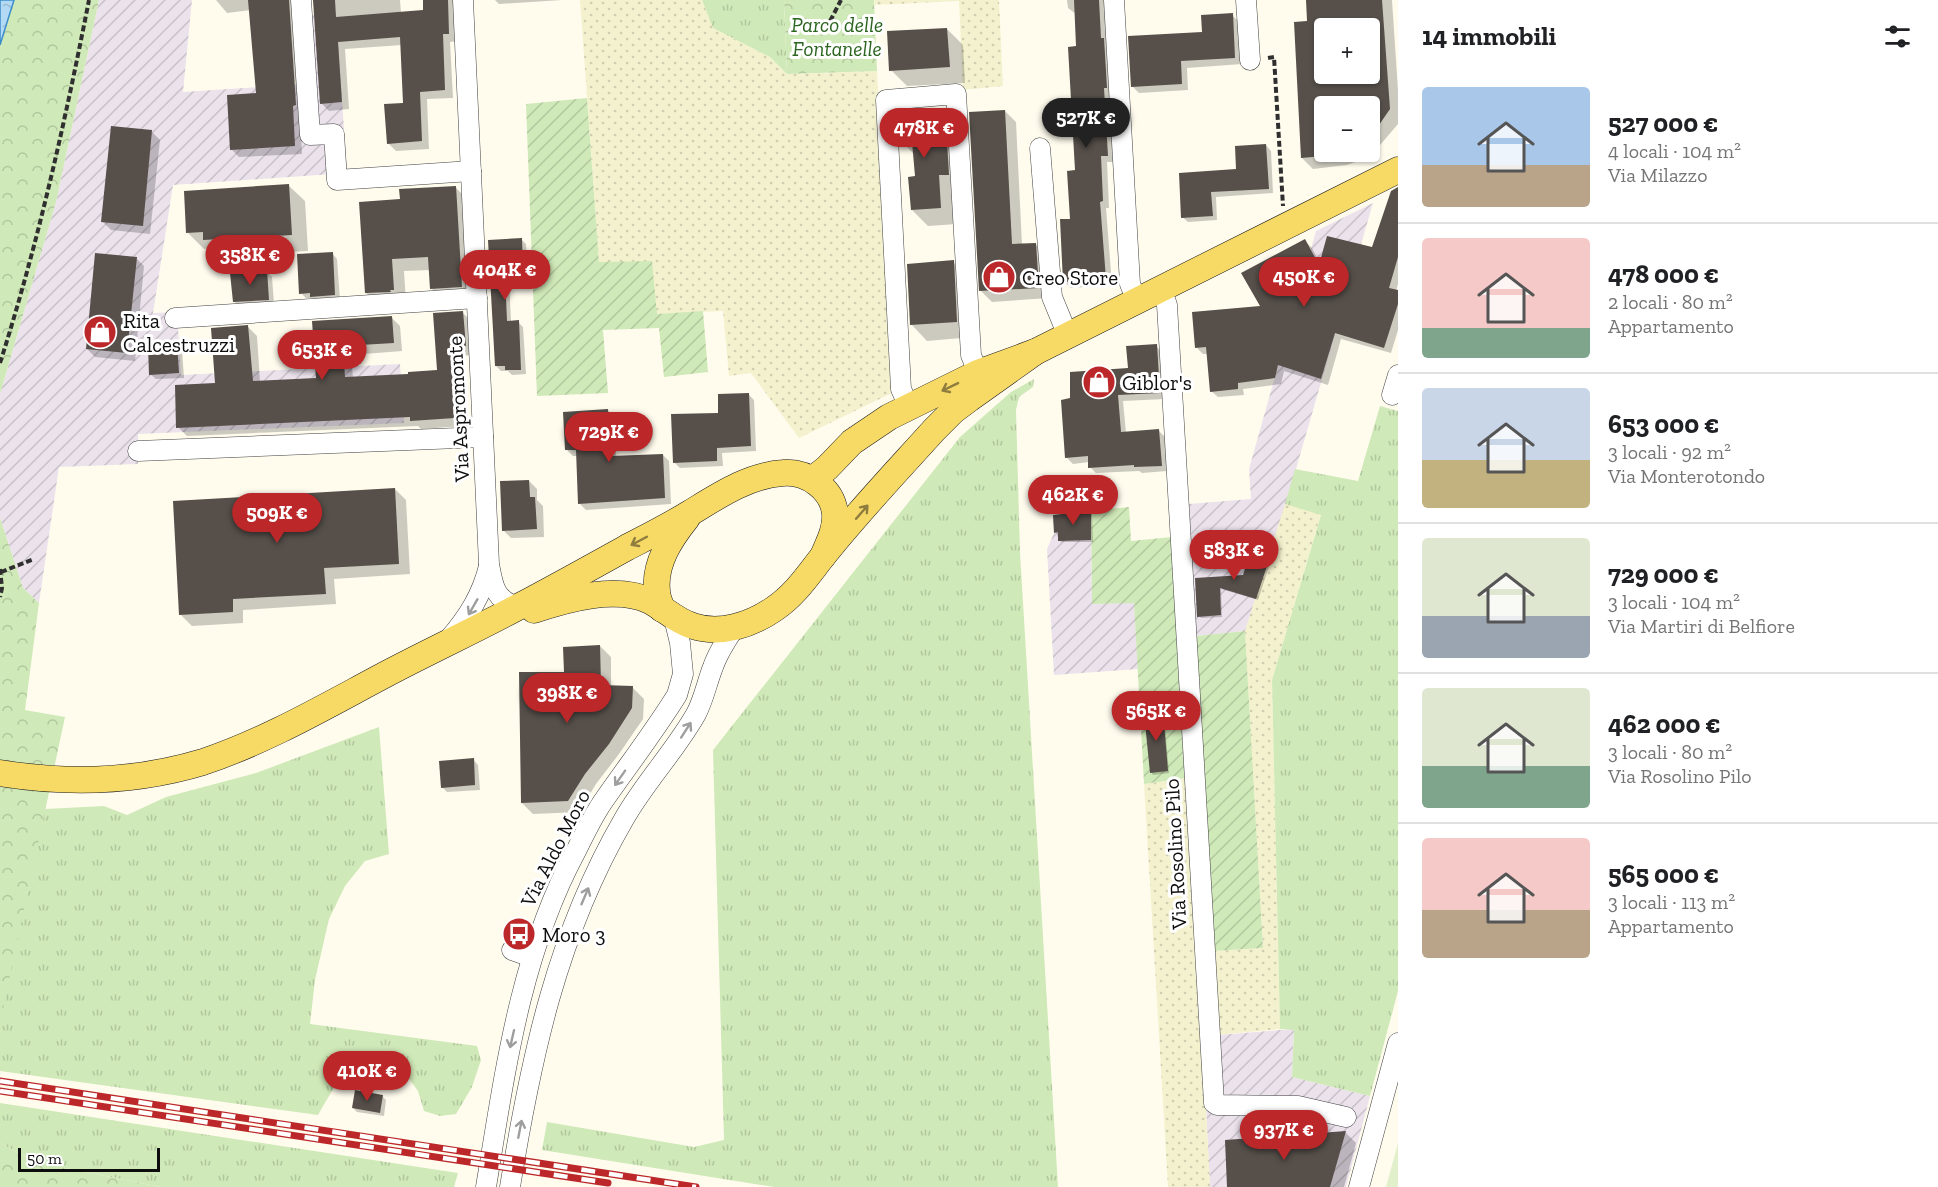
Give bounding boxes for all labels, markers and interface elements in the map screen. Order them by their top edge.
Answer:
park label: Parco delle Fontanelle [791,12,883,61]
map controls [1314,18,1380,162]
button: + [1314,18,1380,84]
text: 14 immobili [1422,20,1556,52]
icon: filters [1881,20,1914,53]
button: − [1314,96,1380,162]
pin: 527K € [1037,98,1135,149]
text: 527K € [1056,105,1116,129]
text: 527 000 € [1608,107,1718,139]
pin: 478K € [875,108,973,159]
icon: home [1470,111,1542,183]
text: 478K € [894,115,954,139]
text: 4 locali · 104 m² [1608,139,1741,163]
text: Via Milazzo [1608,163,1707,187]
pin: 358K € [201,235,299,286]
text: 358K € [220,242,280,266]
pin: 404K € [456,250,554,301]
text: 404K € [473,257,537,281]
pin: 450K € [1255,257,1353,308]
text: 478 000 € [1608,258,1719,290]
shop icon: Creo Store [981,259,1017,295]
icon: home [1470,262,1542,334]
text: 450K € [1273,264,1335,288]
place label: Creo Store [1022,265,1118,290]
text: 2 locali · 80 m² [1608,290,1733,314]
place label: Rita Calcestruzzi [123,308,235,357]
shop icon: Rita Calcestruzzi [82,314,118,350]
text: Appartamento [1608,314,1734,338]
pin: 653K € [273,330,371,381]
street label: Via Aspromonte [442,335,474,483]
text: 653K € [292,337,352,361]
shop icon: Giblor's [1081,364,1117,400]
place label: Giblor's [1122,370,1192,395]
one-way arrow [941,382,959,393]
text: 653 000 € [1608,408,1719,440]
pin: 729K € [560,412,658,463]
icon: home [1470,412,1542,484]
text: 729K € [579,419,639,443]
text: 3 locali · 92 m² [1608,440,1731,464]
text: Via Monterotondo [1608,464,1765,488]
pin: 462K € [1024,475,1122,526]
text: 462K € [1042,482,1104,506]
pin: 509K € [228,493,326,544]
text: 509K € [246,500,308,524]
one-way arrow [855,505,869,520]
pin: 583K € [1185,530,1283,581]
one-way arrow [631,535,648,547]
text: 583K € [1204,537,1264,561]
text: 729 000 € [1608,558,1719,590]
icon: home [1470,562,1542,634]
text: 3 locali · 104 m² [1608,590,1740,614]
one-way arrow [467,598,479,615]
text: Via Martiri di Belfiore [1608,614,1795,638]
pin: 398K € [518,673,616,724]
text: 398K € [536,680,598,704]
pin: 565K € [1107,691,1205,742]
text: 565K € [1126,698,1186,722]
text: 462 000 € [1608,708,1721,740]
icon: home [1470,712,1542,784]
one-way arrow [680,722,692,738]
text: 3 locali · 80 m² [1608,740,1732,764]
text: Via Rosolino Pilo [1608,764,1752,788]
one-way arrow [614,769,626,786]
street label: Via Rosolino Pilo [1159,778,1191,931]
street label: Via Aldo Moro [514,785,595,912]
text: 565 000 € [1608,858,1719,890]
icon: home [1470,862,1542,934]
one-way arrow [581,887,592,905]
text: 3 locali · 113 m² [1608,890,1735,914]
text: Appartamento [1608,914,1734,938]
bus stop icon: Moro 3 [501,916,537,952]
place label: Moro 3 [542,922,605,947]
one-way arrow [505,1029,517,1048]
pin: 410K € [318,1051,416,1102]
text: 410K € [337,1058,397,1082]
pin: 937K € [1235,1110,1333,1161]
text: 937K € [1254,1117,1314,1141]
one-way arrow [515,1120,526,1140]
scale bar [18,1145,160,1172]
text: 50 m [27,1149,62,1168]

